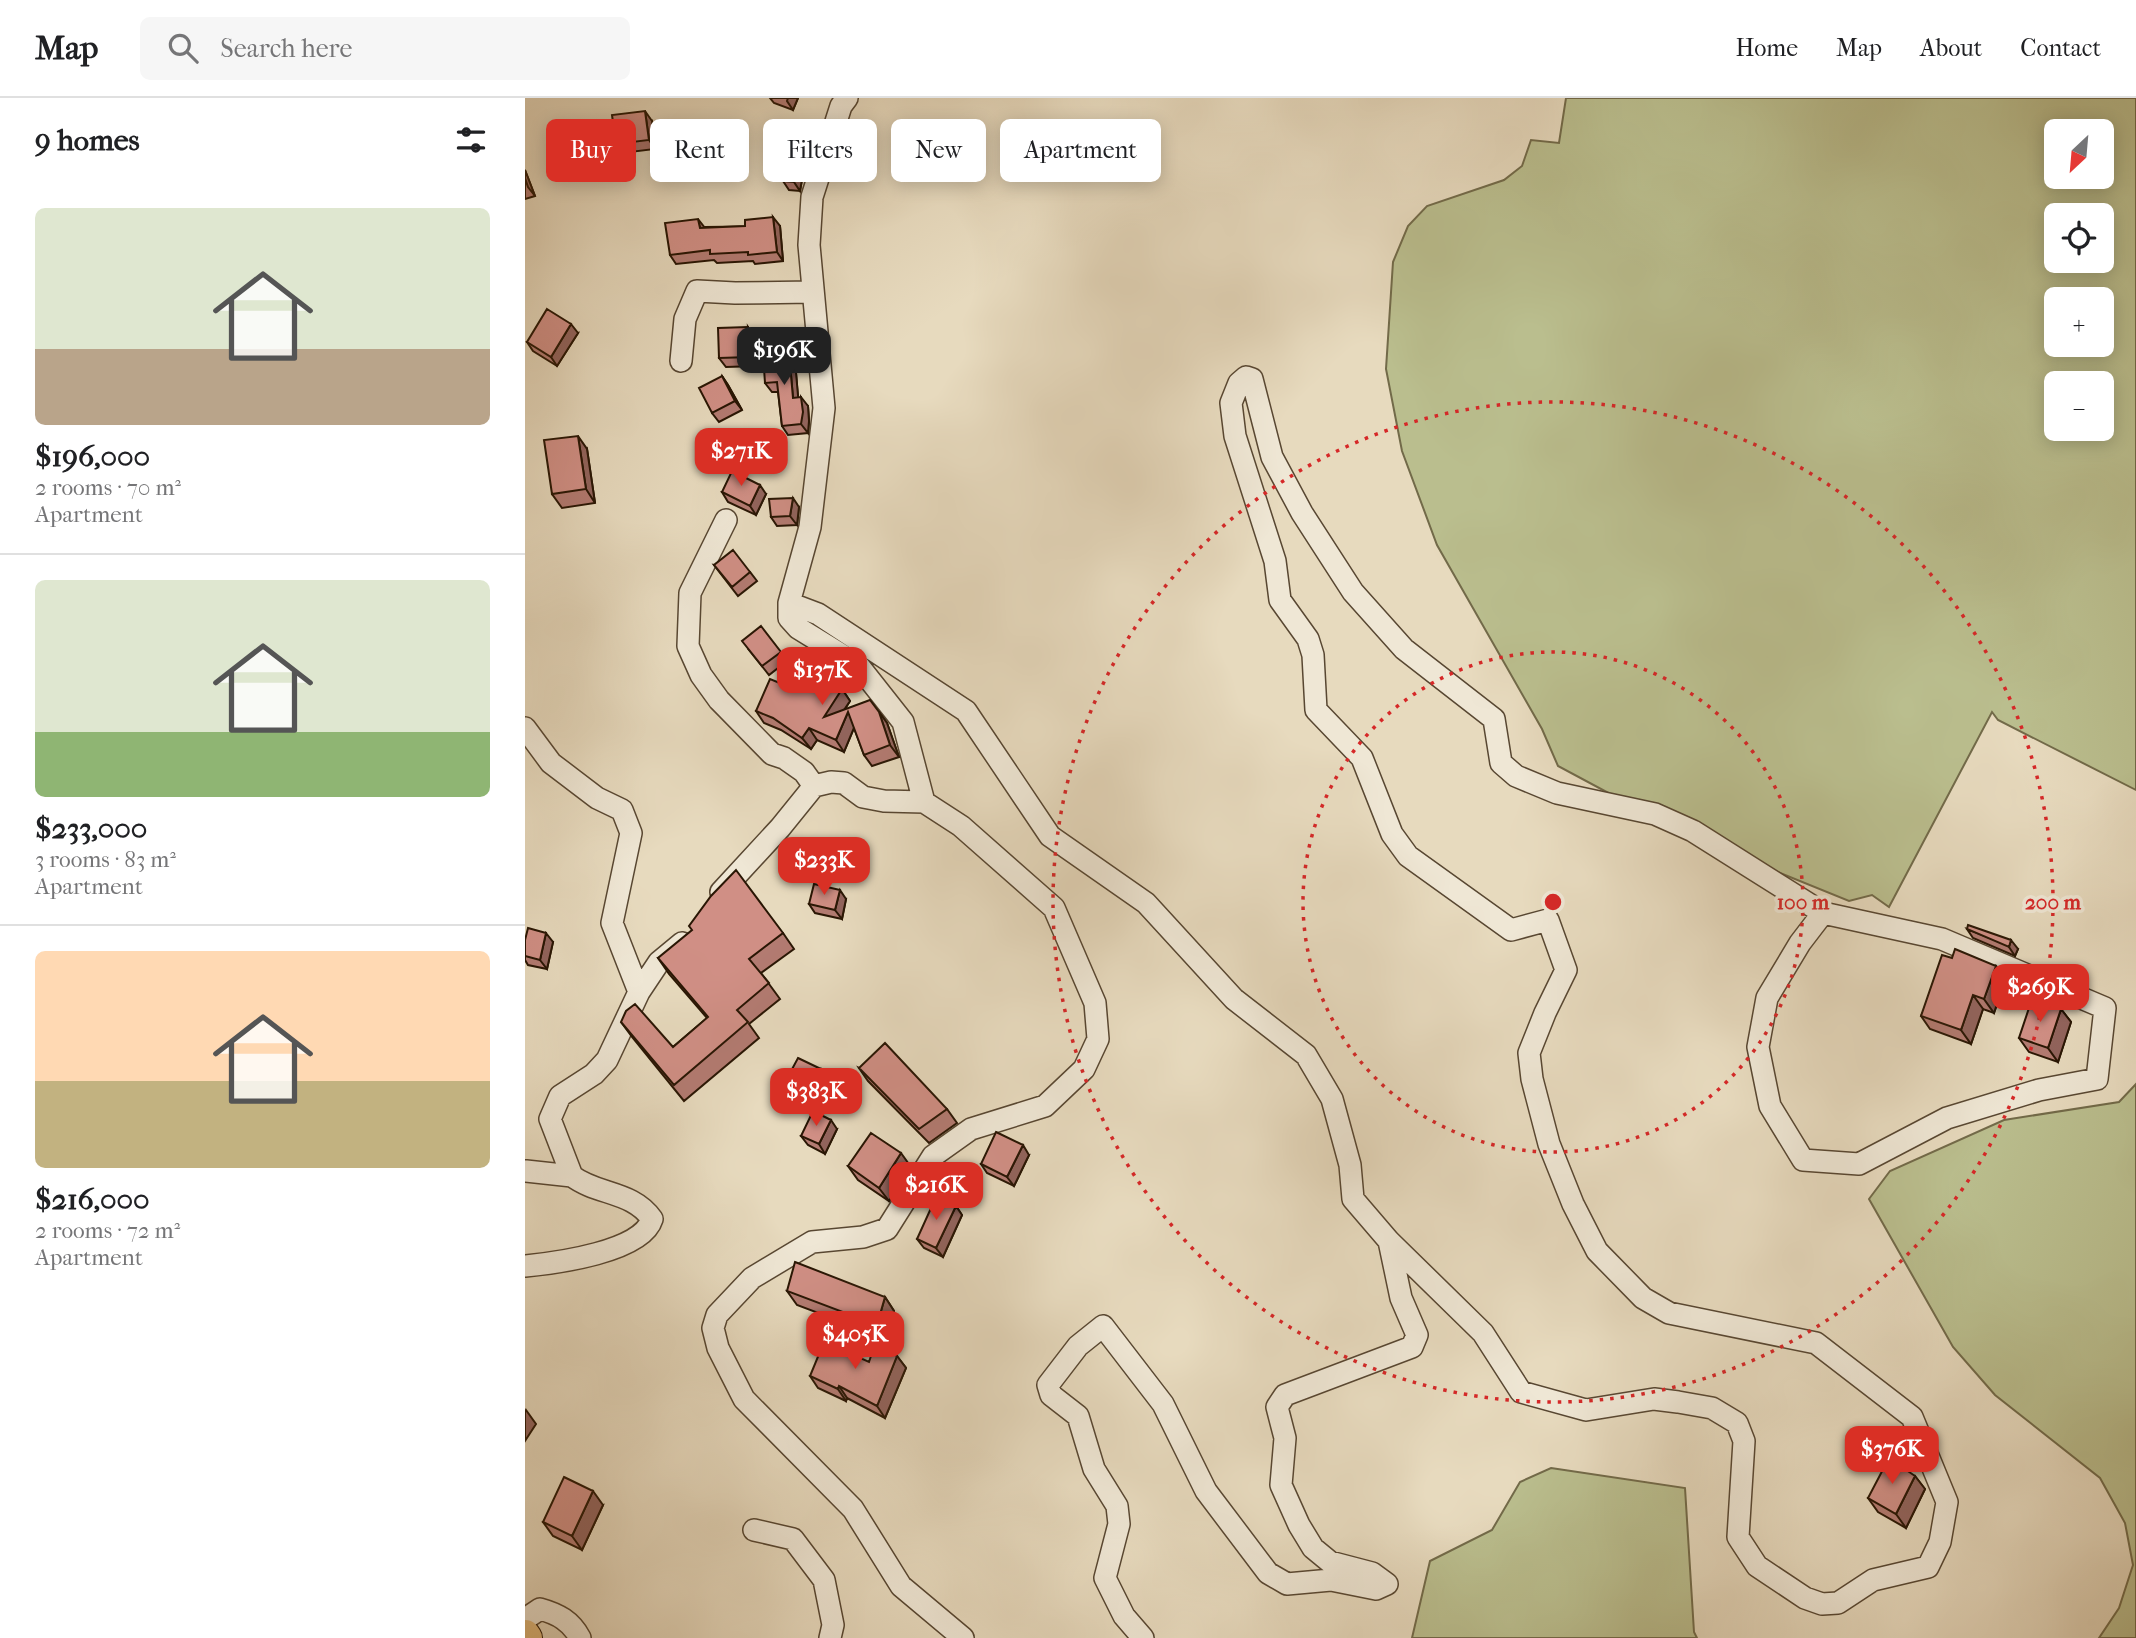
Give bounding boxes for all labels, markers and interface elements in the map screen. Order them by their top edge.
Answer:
search box [140,17,630,80]
text: Map [35,29,98,68]
icon: search [164,29,202,67]
text: Search here [220,33,352,64]
text: Home [1736,34,1798,62]
text: Map [1836,34,1882,62]
text: About [1920,34,1982,62]
text: Contact [2020,34,2101,62]
chip: Buy [546,119,636,182]
chip: Rent [650,119,749,182]
chip: Filters [763,119,877,182]
chip: New [891,119,986,182]
chip: Apartment [1000,119,1161,182]
north arrow [2044,119,2114,189]
map controls [2044,119,2114,441]
icon: filters [452,121,490,159]
text: 9 homes [35,123,140,158]
button: locate [2044,203,2114,273]
icon: home [200,253,326,379]
button: + [2044,287,2114,357]
pin: $196K [735,328,833,387]
text: $196K [753,336,815,363]
button: − [2044,371,2114,441]
pin: $271K [692,428,790,488]
text: $271K [711,437,771,464]
text: $196,000 [35,439,150,474]
text: 2 rooms · 70 m² [35,474,181,501]
text: Apartment [35,501,143,528]
icon: home [200,625,326,751]
pin: $137K [773,648,871,707]
text: $137K [793,656,851,683]
text: $233,000 [35,811,147,846]
pin: $233K [775,838,873,897]
text: 3 rooms · 83 m² [35,846,176,873]
text: $233K [794,846,854,873]
text: Apartment [35,873,143,900]
centre of rings [1541,890,1565,914]
text: 100 m [1777,890,1830,914]
text: 200 m [2025,890,2082,914]
pin: $269K [1991,964,2089,1024]
text: $269K [2007,973,2073,1000]
icon: home [200,996,326,1122]
pin: $383K [767,1068,865,1128]
text: $383K [786,1077,846,1104]
pin: $216K [887,1162,985,1222]
text: $216K [905,1171,967,1198]
text: $216,000 [35,1182,150,1217]
text: 2 rooms · 72 m² [35,1217,180,1244]
text: Apartment [35,1244,143,1271]
pin: $405K [806,1312,904,1371]
text: $405K [822,1320,888,1347]
pin: $376K [1843,1426,1941,1486]
text: $376K [1861,1435,1923,1462]

